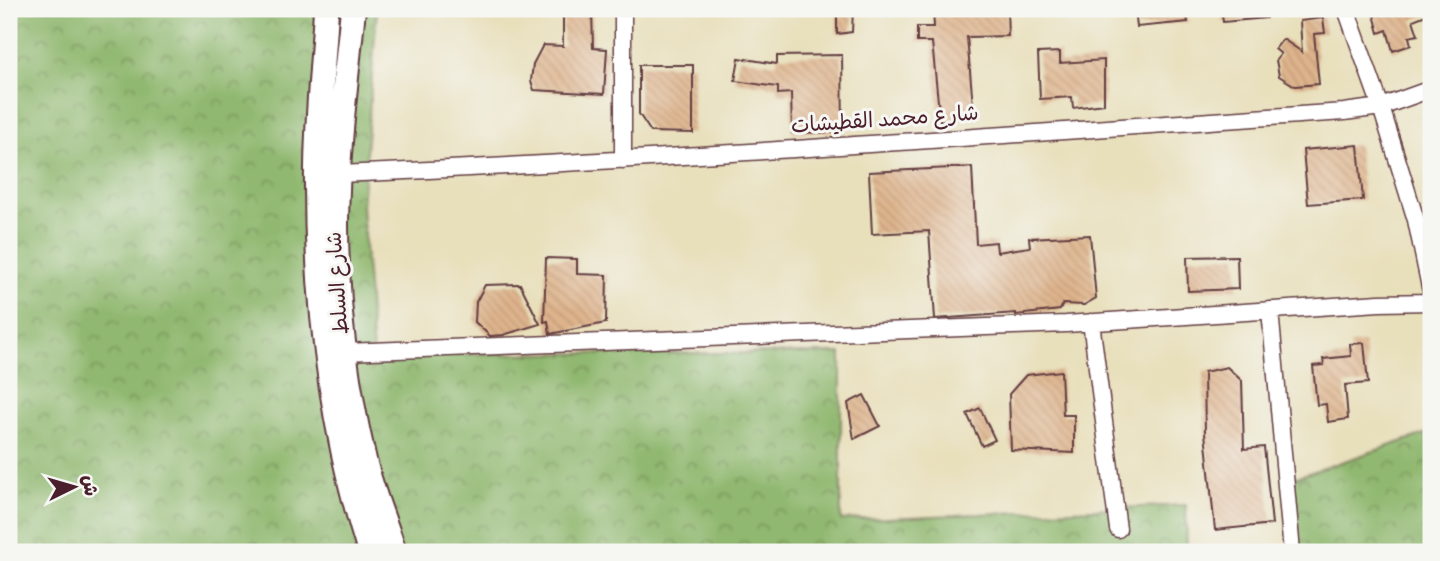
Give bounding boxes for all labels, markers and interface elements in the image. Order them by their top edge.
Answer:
street label: شارع محمد القطيشات [790,100,980,144]
street label: شارع السلط [321,231,359,335]
north arrow [38,452,108,522]
text: ش [73,474,102,498]

